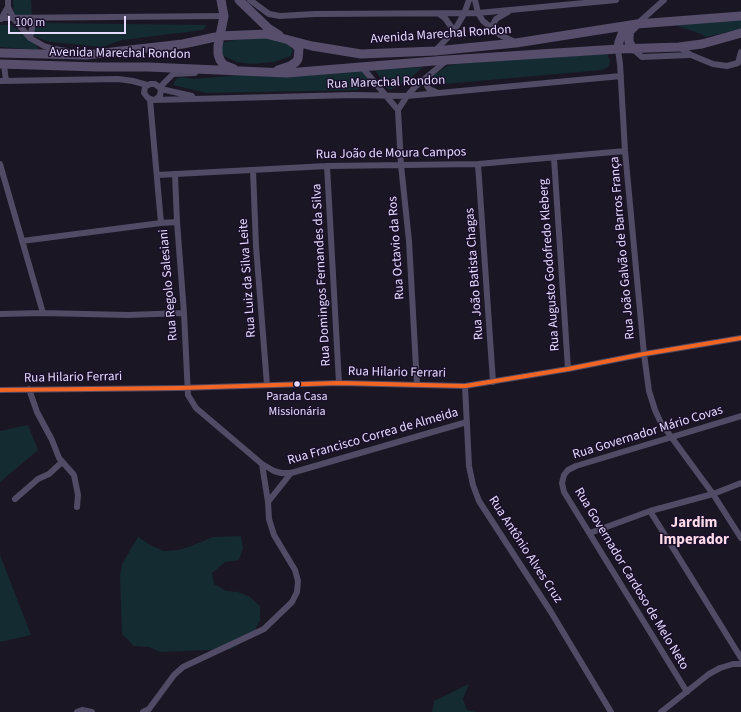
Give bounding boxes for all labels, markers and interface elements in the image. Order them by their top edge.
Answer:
scale bar [10,8,128,34]
text: 100 m [15,14,45,31]
street label: Avenida Marechal Rondon [370,22,512,48]
street label: Avenida Marechal Rondon [49,45,191,63]
street label: Rua Marechal Rondon [326,73,446,93]
street label: Rua João de Moura Campos [316,145,466,163]
street label: Rua João Galvão de Barros França [607,156,639,340]
street label: Rua Augusto Godofredo Kleberg [536,178,564,352]
street label: Rua Domingos Fernandes da Silva [309,183,335,367]
street label: Rua Octavio da Ros [386,196,408,300]
street label: Rua João Batista Chagas [463,207,487,341]
street label: Rua Luiz da Silva Leite [236,218,260,338]
street label: Rua Regolo Salesiani [156,228,182,342]
street label: Rua Hilario Ferrari [348,364,446,382]
street label: Rua Hilario Ferrari [24,369,122,387]
marker: Parada Casa Missionária [292,379,302,389]
place label: Parada Casa Missionária [266,390,328,418]
street label: Rua Governador Mário Covas [571,403,725,463]
street label: Rua Francisco Correa de Almeida [286,405,460,469]
street label: Rua Governador Cardoso de Melo Neto [570,485,692,673]
street label: Rua Antônio Alves Cruz [485,494,565,606]
district label: Jardim Imperador [659,515,729,550]

